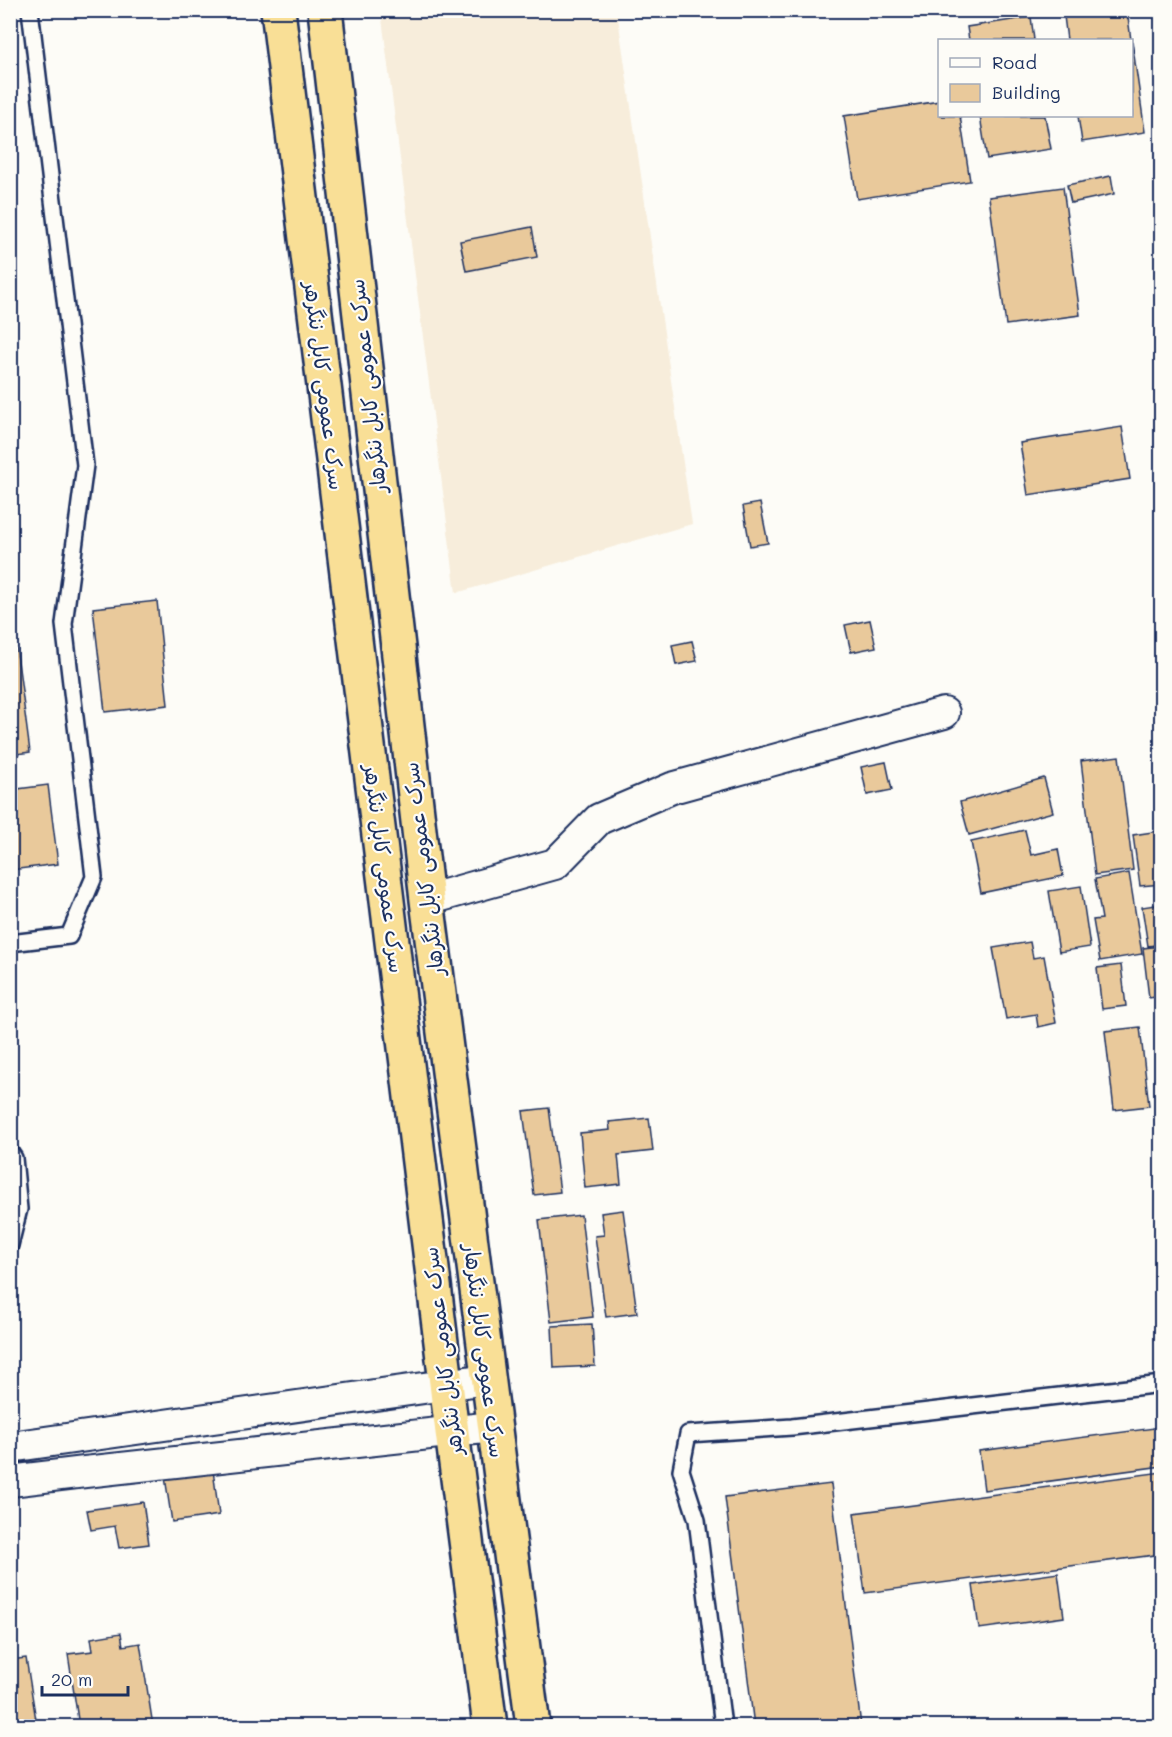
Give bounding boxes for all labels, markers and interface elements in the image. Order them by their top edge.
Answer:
legend [938,39,1133,117]
text: Road [992,50,1037,74]
text: Building [992,80,1060,104]
street label: سرک عمومی کابل ننگرهر [297,278,352,492]
street label: سرک عمومی کابل ننگرهار [342,278,393,497]
street label: سرک عمومی کابل ننگرهر [357,761,412,975]
street label: سرک عمومی کابل ننگرهار [396,761,451,980]
street label: سرک عمومی کابل ننگرهار [457,1240,512,1459]
street label: سرک عمومی کابل ننگرهر [415,1245,470,1459]
scale bar [42,1659,128,1697]
text: 20 m [51,1667,92,1691]

